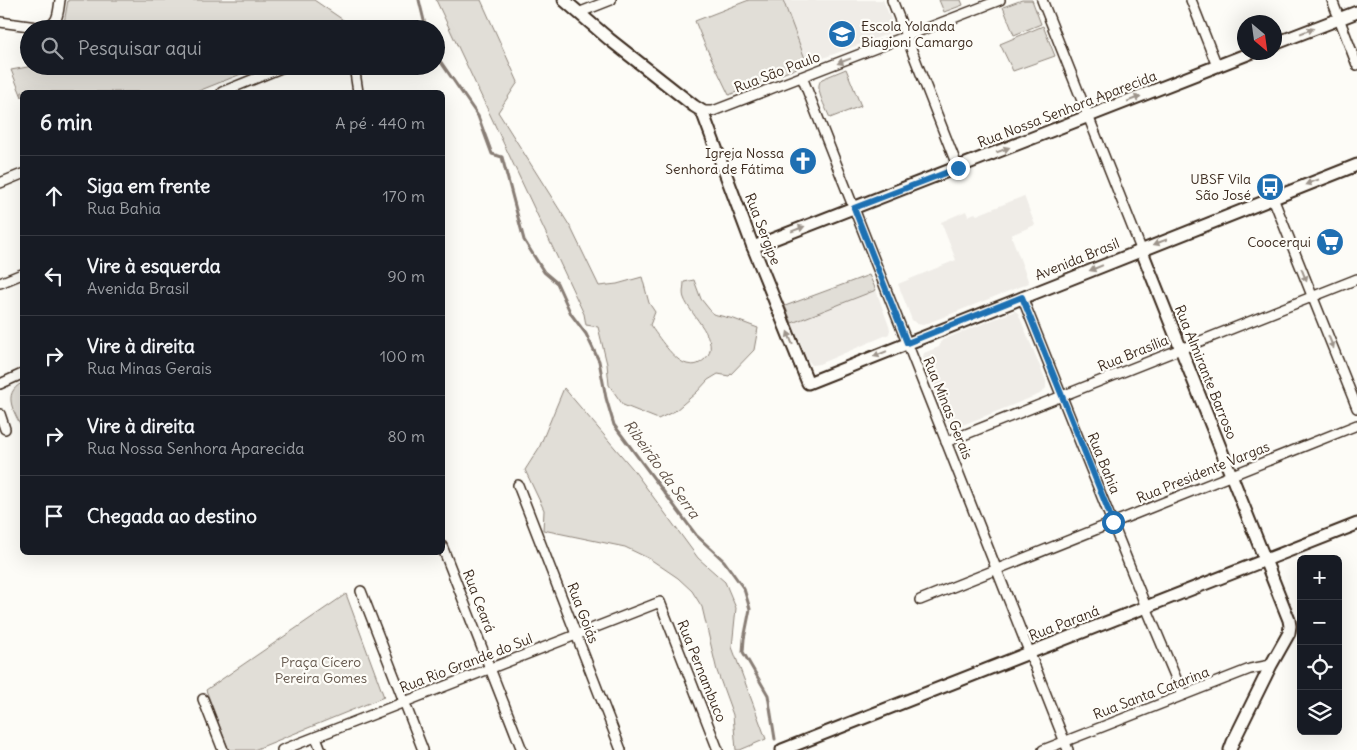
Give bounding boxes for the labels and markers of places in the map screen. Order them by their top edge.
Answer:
place label: Escola Yolanda Biagioni Camargo [861,17,973,51]
school or university icon: Escola Yolanda Biagioni Camargo [827,19,857,49]
place label: Igreja Nossa Senhora de Fátima [665,144,784,178]
church icon: Igreja Nossa Senhora de Fátima [788,146,818,176]
place label: UBSF Vila São José [1190,170,1251,204]
bus stop icon: UBSF Vila São José [1255,172,1285,202]
supermarket icon: Coocerqui [1315,227,1345,257]
place label: Coocerqui [1247,233,1311,251]

